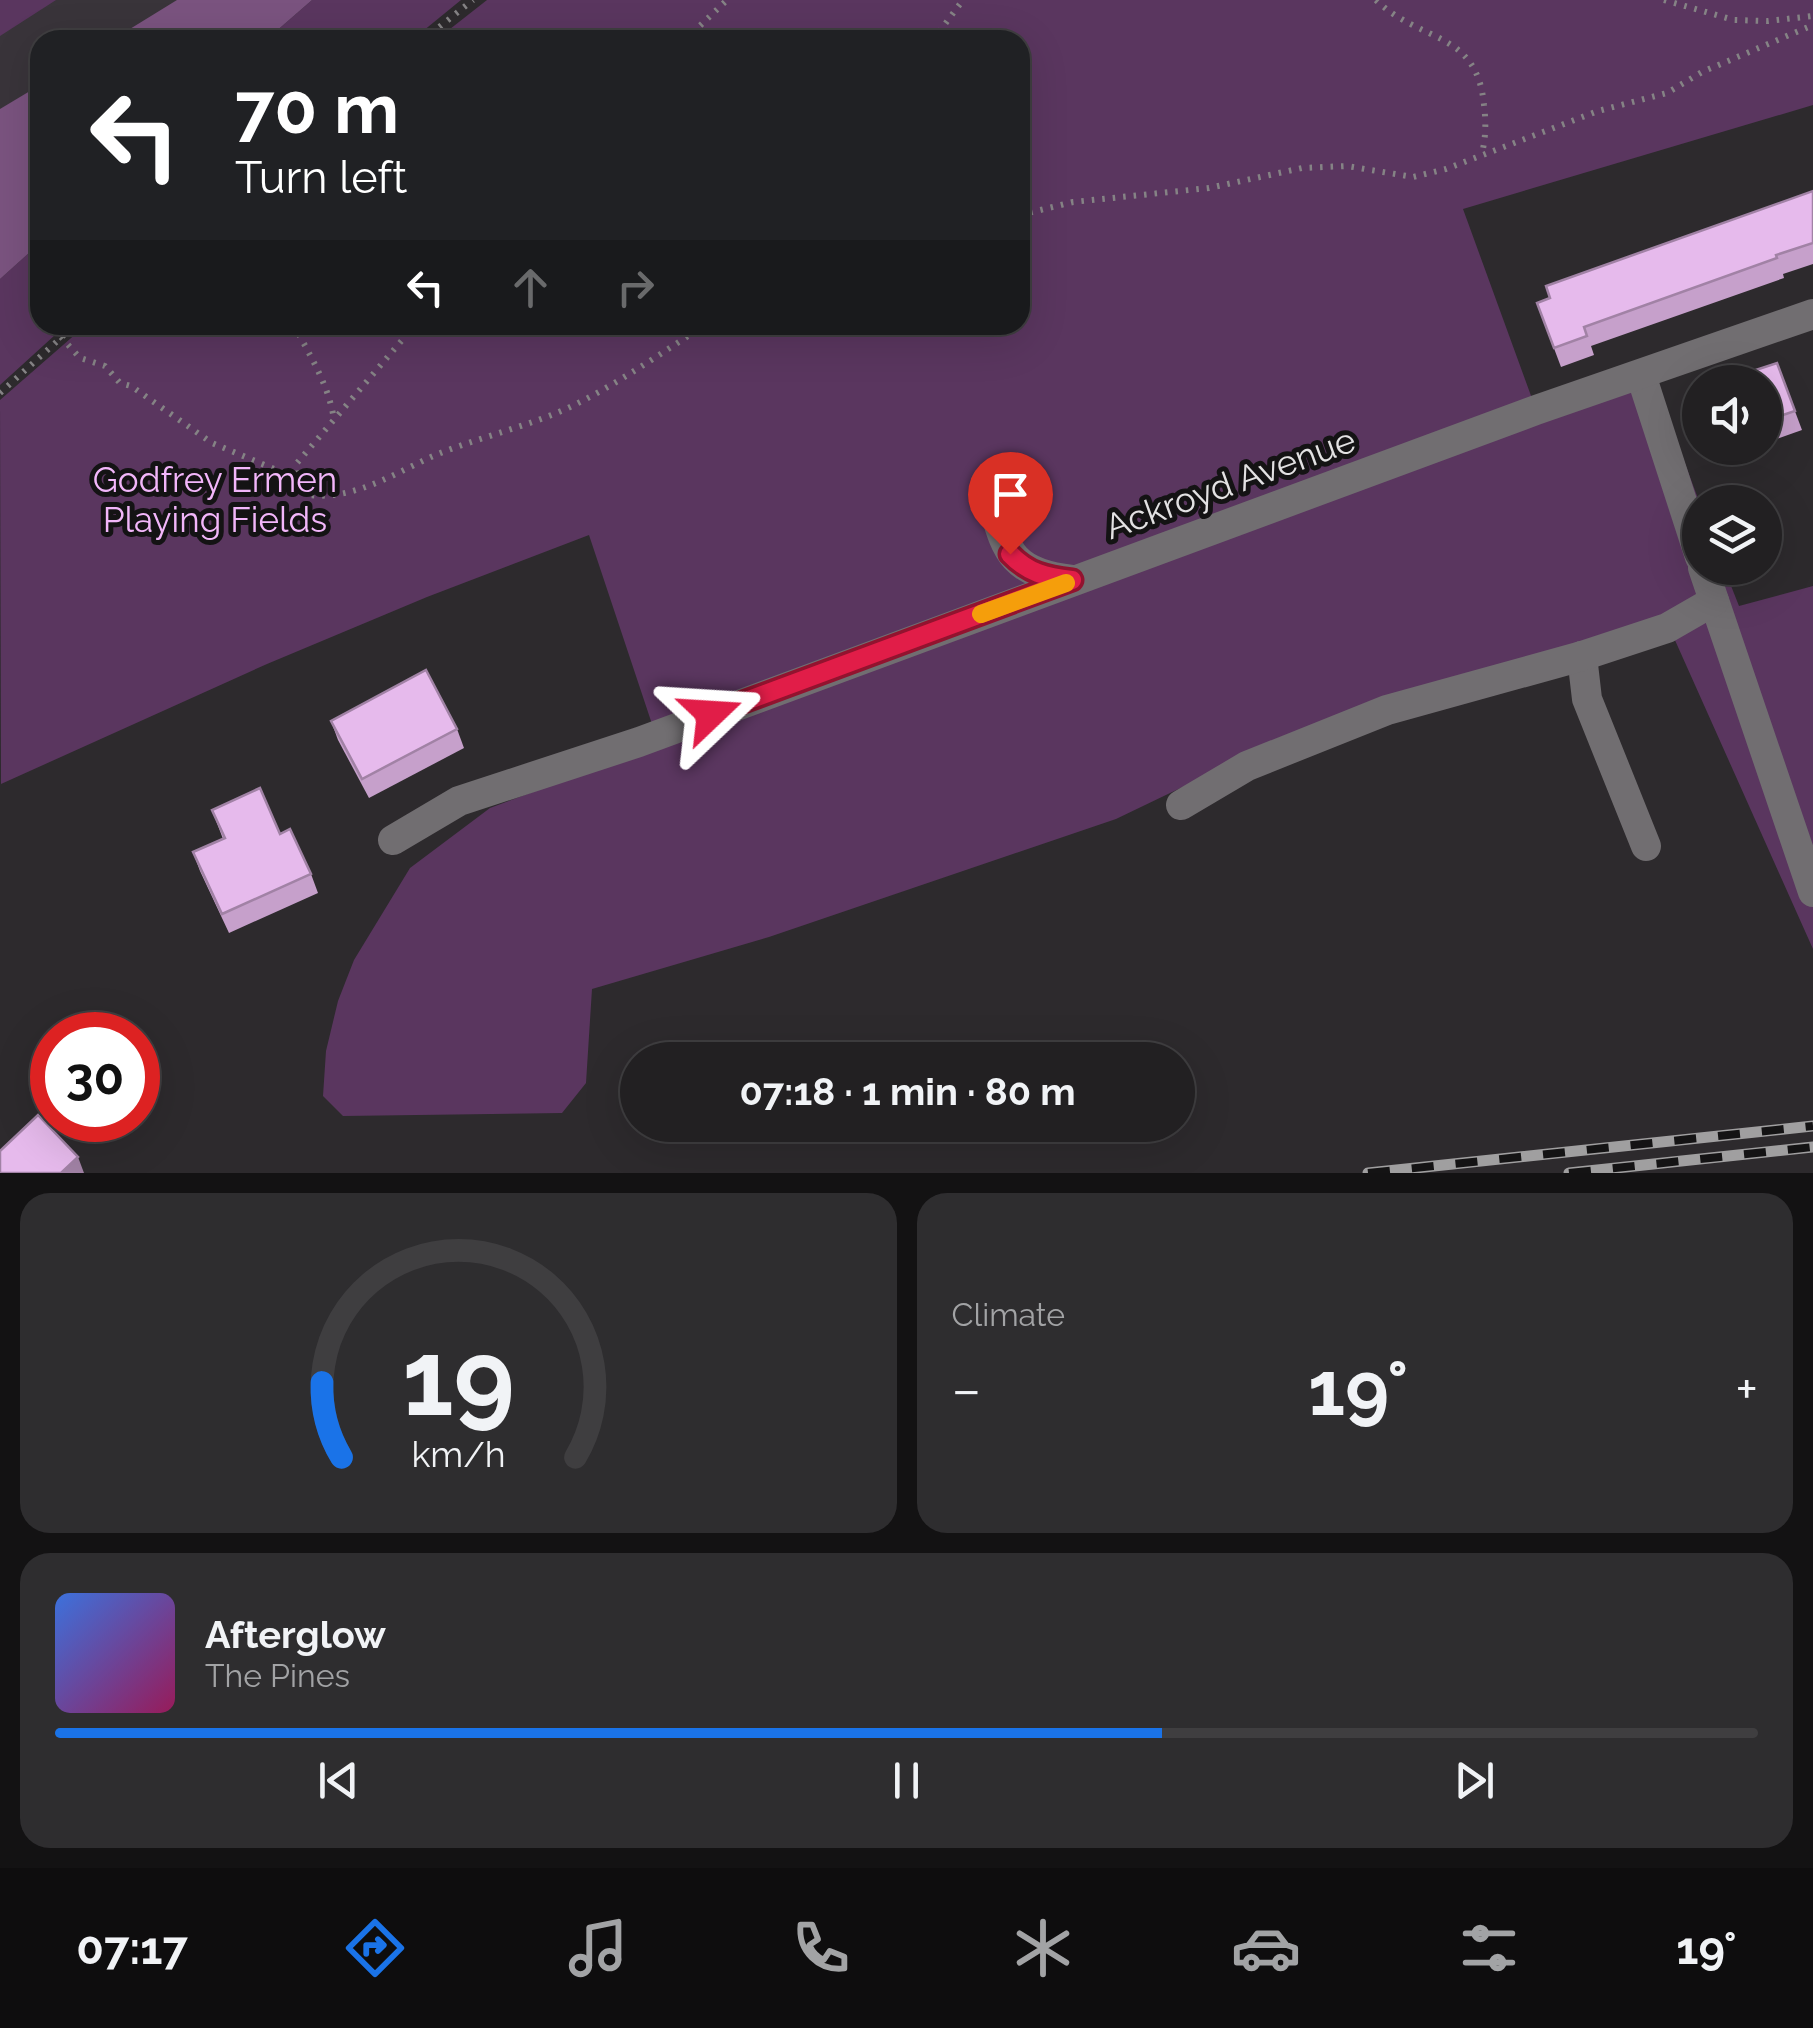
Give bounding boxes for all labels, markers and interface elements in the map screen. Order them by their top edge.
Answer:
text: 70 m [235,67,399,149]
icon: left [70,70,200,200]
text: Turn left [235,151,407,204]
icon: left [398,260,453,315]
icon: ahead [503,260,558,315]
icon: right [608,260,663,315]
map controls [1682,365,1782,585]
button: sound [1682,365,1782,465]
street label: Ackroyd Avenue [1099,419,1361,547]
pin [968,452,1053,555]
park label: Godfrey Ermen Playing Fields [93,459,337,540]
icon: arrive [983,467,1038,522]
button: layers [1682,485,1782,585]
position arrow [659,662,763,766]
speed limit sign: 30 [30,1012,160,1142]
text: 07:18 · 1 min · 80 m [739,1069,1076,1114]
text: Climate [952,1296,1065,1333]
text: 19 [402,1317,515,1439]
text: 19° [1308,1344,1408,1433]
text: − [952,1357,981,1422]
text: + [1735,1357,1758,1422]
text: km/h [411,1433,505,1475]
text: Afterglow [205,1612,386,1657]
text: The Pines [205,1657,350,1694]
icon: previous [311,1753,366,1808]
icon: pause [879,1753,934,1808]
icon: next [1447,1753,1502,1808]
icon: directions [340,1913,410,1983]
icon: music [563,1913,633,1983]
icon: phone [786,1913,856,1983]
icon: climate [1008,1913,1078,1983]
icon: car [1231,1913,1301,1983]
icon: filters [1454,1913,1524,1983]
text: 07:17 [76,1922,188,1975]
text: 19° [1676,1922,1737,1975]

